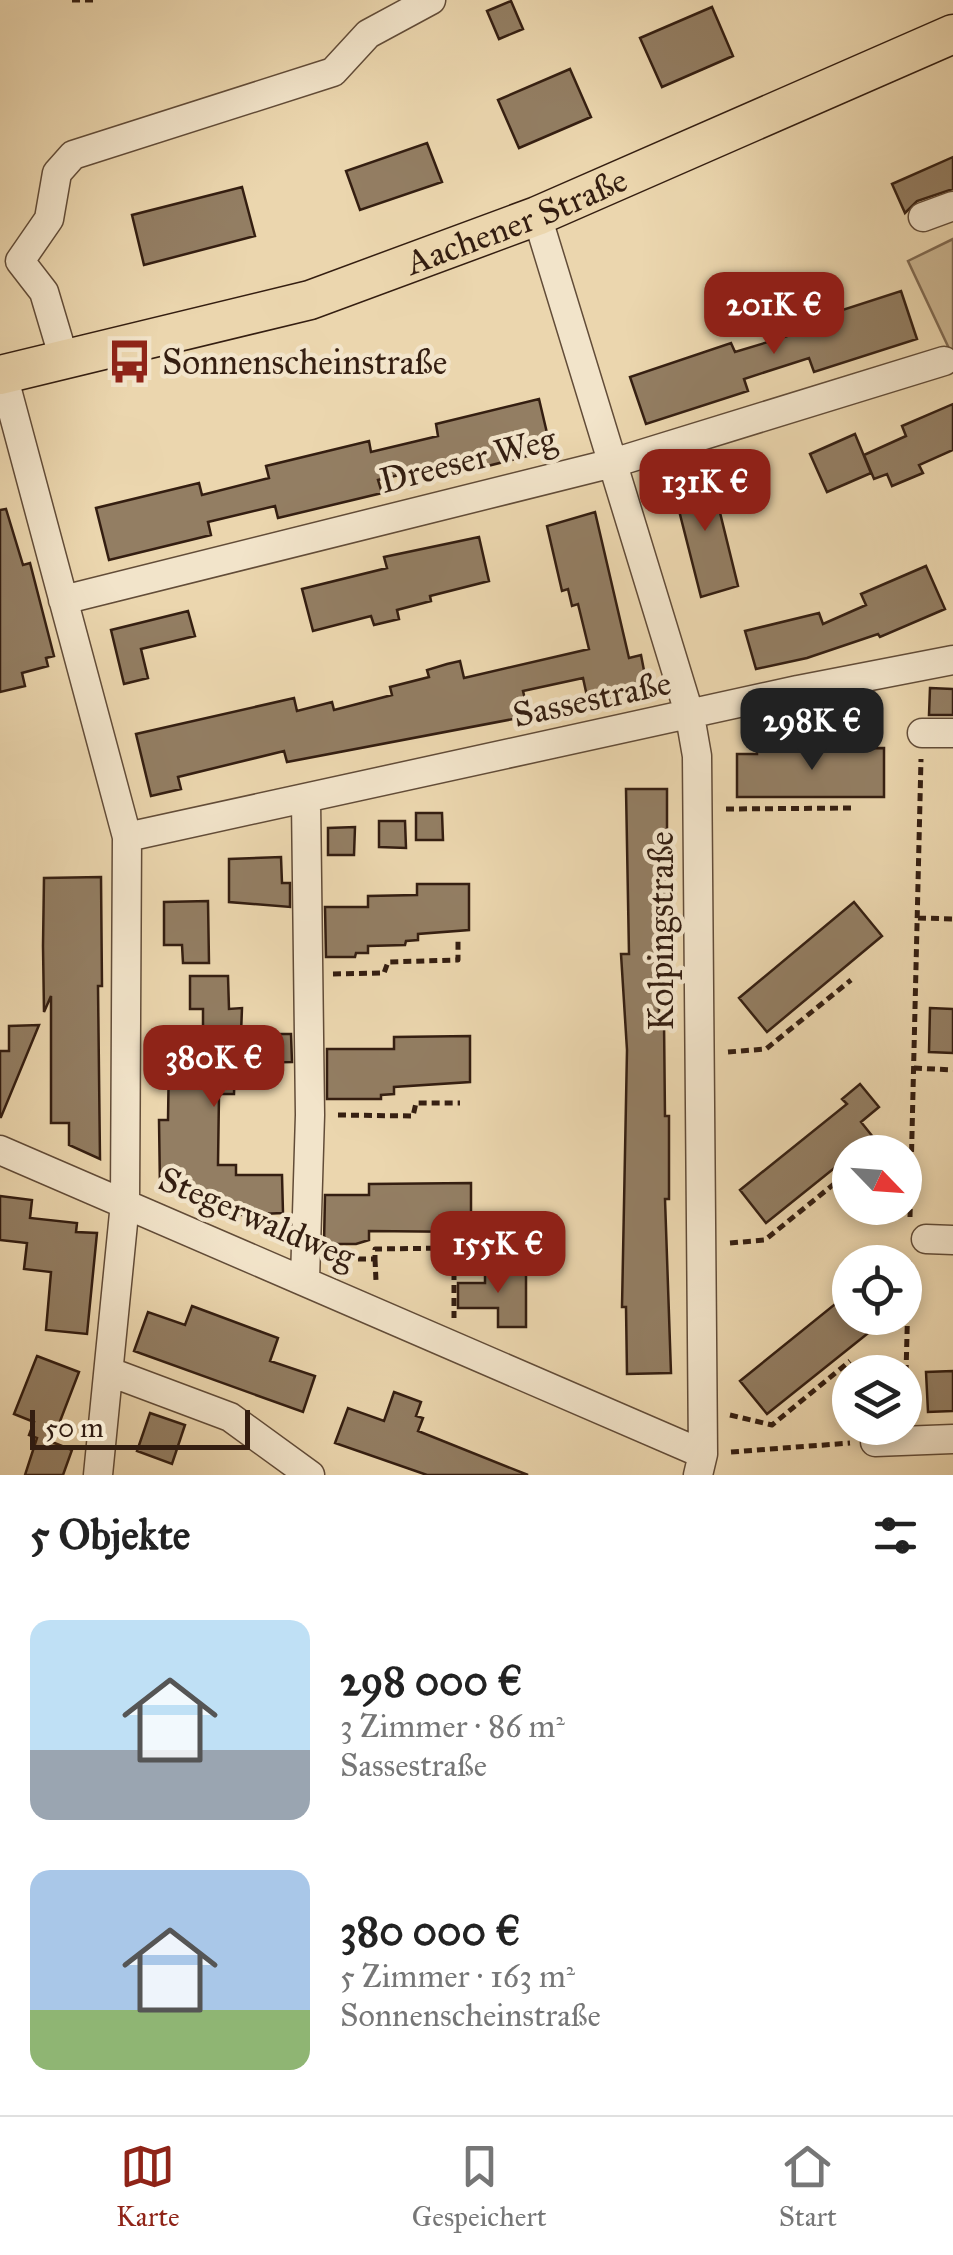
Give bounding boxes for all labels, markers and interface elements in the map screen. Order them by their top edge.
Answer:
street label: Aachener Straße [398,158,634,285]
pin: 201K € [693,272,855,357]
text: 201K € [726,285,822,324]
bus stop icon: Sonnenscheinstraße [105,338,153,386]
place label: Sonnenscheinstraße [162,341,447,384]
street label: Dreeser Weg [375,417,561,503]
pin: 131K € [624,449,786,534]
text: 131K € [661,462,749,501]
street label: Sassestraße [509,661,675,737]
pin: 298K € [731,688,893,773]
text: 298K € [763,701,861,740]
street label: Kolpingstraße [640,831,683,1031]
pin: 380K € [133,1025,295,1110]
text: 380K € [165,1038,263,1077]
north arrow [832,1135,922,1225]
map controls [832,1135,922,1445]
street label: Stegerwaldweg [152,1157,362,1279]
pin: 155K € [417,1211,579,1296]
text: 155K € [452,1224,544,1263]
button: locate [832,1245,922,1335]
button: layers [832,1355,922,1445]
scale bar [30,1405,250,1450]
text: 50 m [45,1410,104,1445]
icon: filters [868,1508,923,1563]
text: 5 Objekte [30,1509,190,1561]
text: 298 000 € [340,1655,523,1707]
icon: home [110,1660,230,1780]
text: 3 Zimmer · 86 m² [340,1707,565,1746]
text: Sassestraße [340,1746,487,1785]
text: 380 000 € [340,1905,520,1957]
icon: home [110,1910,230,2030]
text: 5 Zimmer · 163 m² [340,1957,575,1996]
text: Sonnenscheinstraße [340,1996,601,2035]
tab: Karte [116,2139,180,2234]
tab: Gespeichert [412,2139,547,2234]
tab: Start [779,2139,837,2234]

